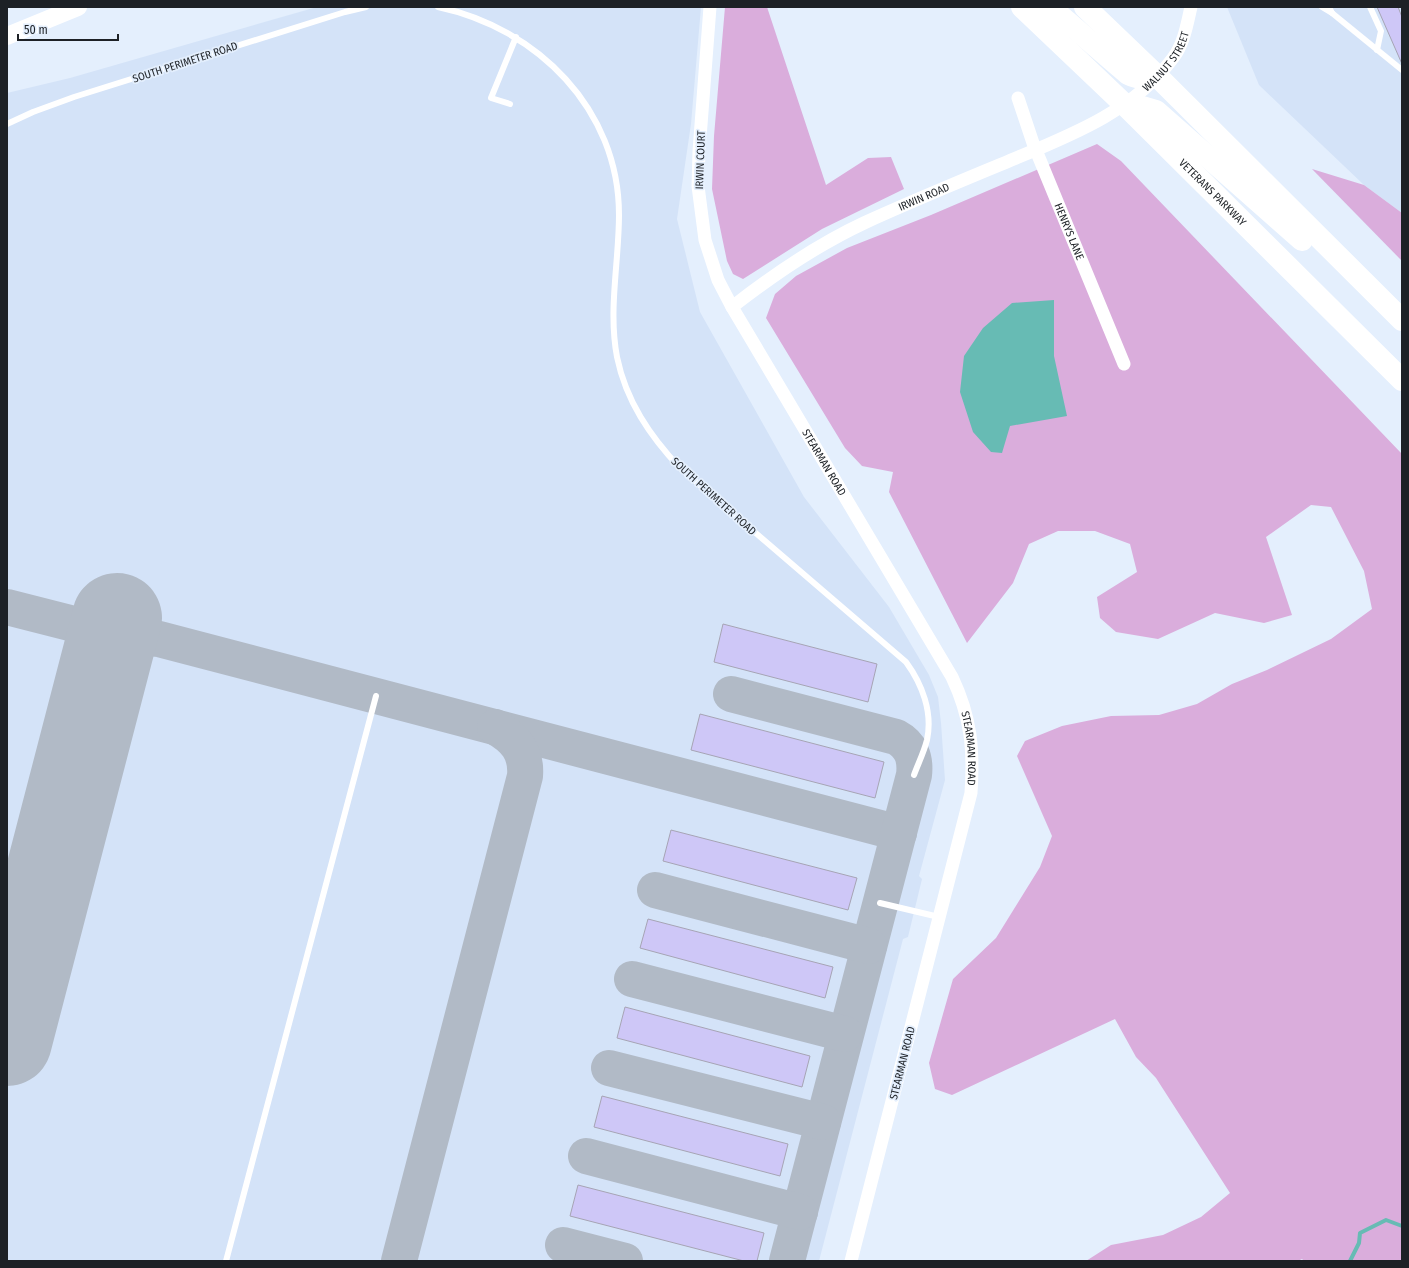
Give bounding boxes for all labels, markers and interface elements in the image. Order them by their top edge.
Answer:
scale bar [18,16,118,42]
text: 50 m [24,23,48,37]
street label: WALNUT STREET [1140,29,1192,94]
street label: SOUTH PERIMETER ROAD [131,39,239,86]
street label: IRWIN COURT [693,129,708,190]
street label: VETERANS PARKWAY [1176,157,1249,229]
street label: IRWIN ROAD [896,181,951,214]
street label: HENRYS LANE [1051,201,1086,262]
street label: STEARMAN ROAD [799,427,849,498]
street label: SOUTH PERIMETER ROAD [669,455,759,538]
street label: STEARMAN ROAD [958,710,978,786]
street label: STEARMAN ROAD [887,1025,918,1101]

